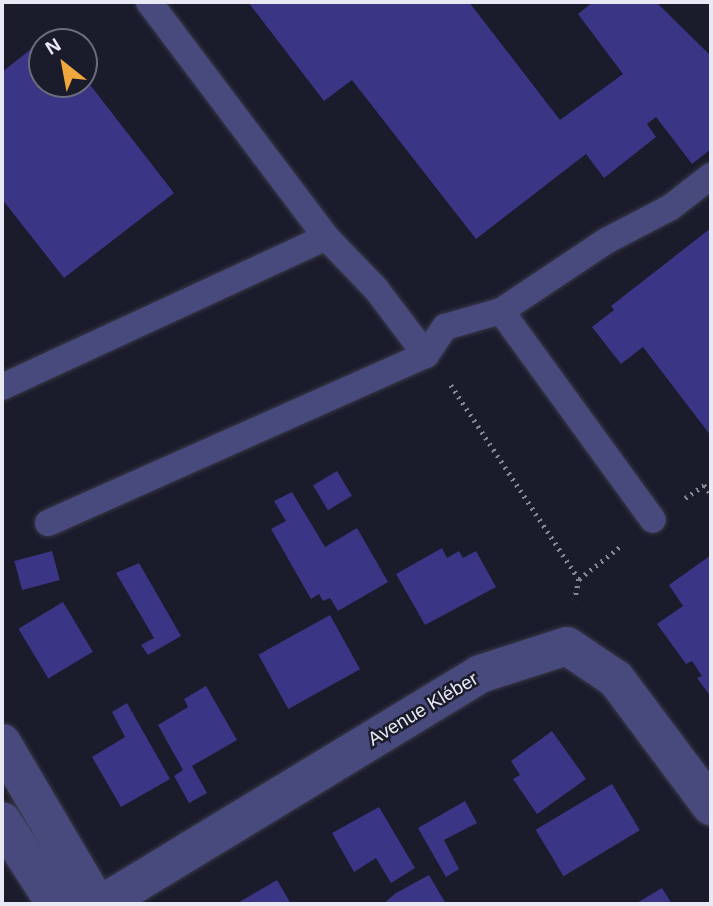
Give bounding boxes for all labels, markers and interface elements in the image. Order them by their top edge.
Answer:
north arrow [28,28,98,98]
text: N [42,34,64,59]
street label: Avenue Kléber [364,667,482,751]

